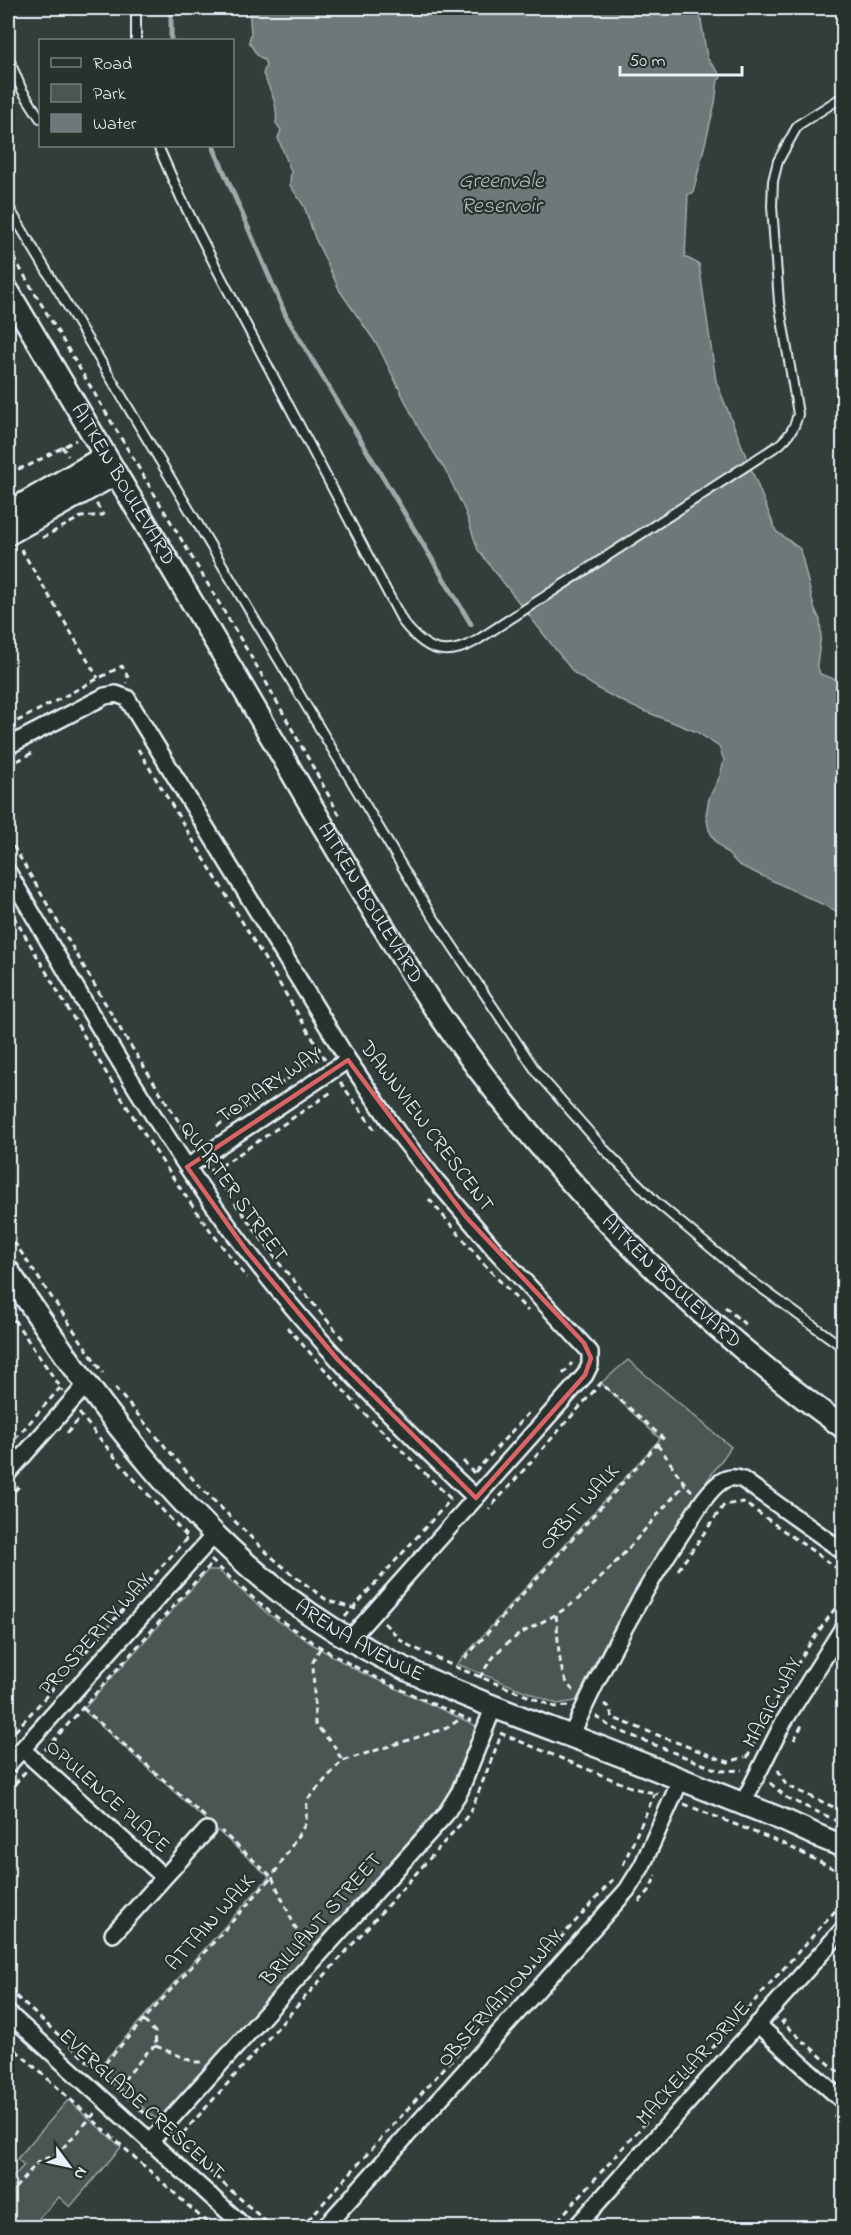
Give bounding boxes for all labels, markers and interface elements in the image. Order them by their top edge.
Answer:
legend [39,39,234,147]
scale bar [620,39,742,77]
text: 50 m [629,49,666,75]
text: Road [93,52,132,78]
text: Park [93,82,126,108]
text: Water [93,112,137,138]
water label: Greenvale Reservoir [458,166,545,223]
street label: AITKEN BOULEVARD [63,398,182,571]
street label: AITKEN BOULEVARD [309,817,430,990]
street label: DAWNVIEW CRESCENT [351,1034,500,1219]
street label: TOPIARY WAY [212,1040,328,1132]
street label: QUARTER STREET [172,1115,294,1269]
street label: AITKEN BOULEVARD [594,1208,748,1356]
street label: ORBIT WALK [533,1457,628,1558]
street label: PROSPERITY WAY [33,1567,160,1703]
street label: ARENA AVENUE [288,1592,429,1690]
street label: MAGIC WAY [736,1652,810,1754]
street label: OPULENCE PLACE [38,1733,176,1861]
street label: BRILLIANT STREET [253,1847,390,1994]
street label: ATTAIN WALK [159,1867,263,1978]
street label: OBSERVATION WAY [431,1923,571,2074]
street label: MACKELLAR DRIVE [630,1995,758,2133]
street label: EVERGLADE CRESCENT [53,2024,229,2186]
north arrow [39,2136,99,2196]

